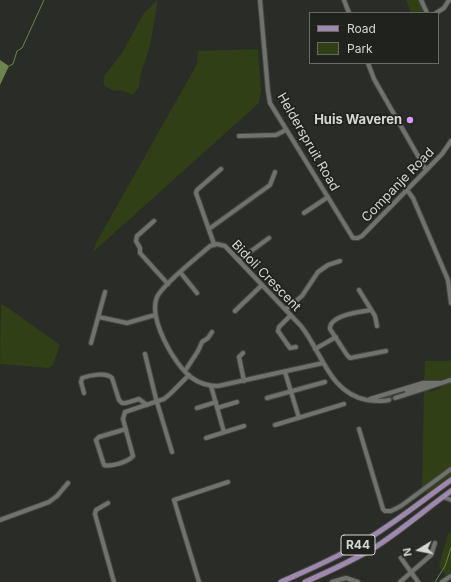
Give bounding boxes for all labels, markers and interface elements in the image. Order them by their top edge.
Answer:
legend [309,12,439,64]
text: Road [347,21,376,36]
text: Park [347,41,373,56]
street label: Helderspruit Road [274,90,342,194]
place label: Huis Waveren [314,112,402,128]
marker: Huis Waveren [405,115,415,125]
street label: Companje Road [359,145,437,225]
street label: Bidoli Crescent [228,237,304,315]
north arrow [399,530,439,570]
road number: R44 [341,535,375,555]
text: N [400,547,415,557]

